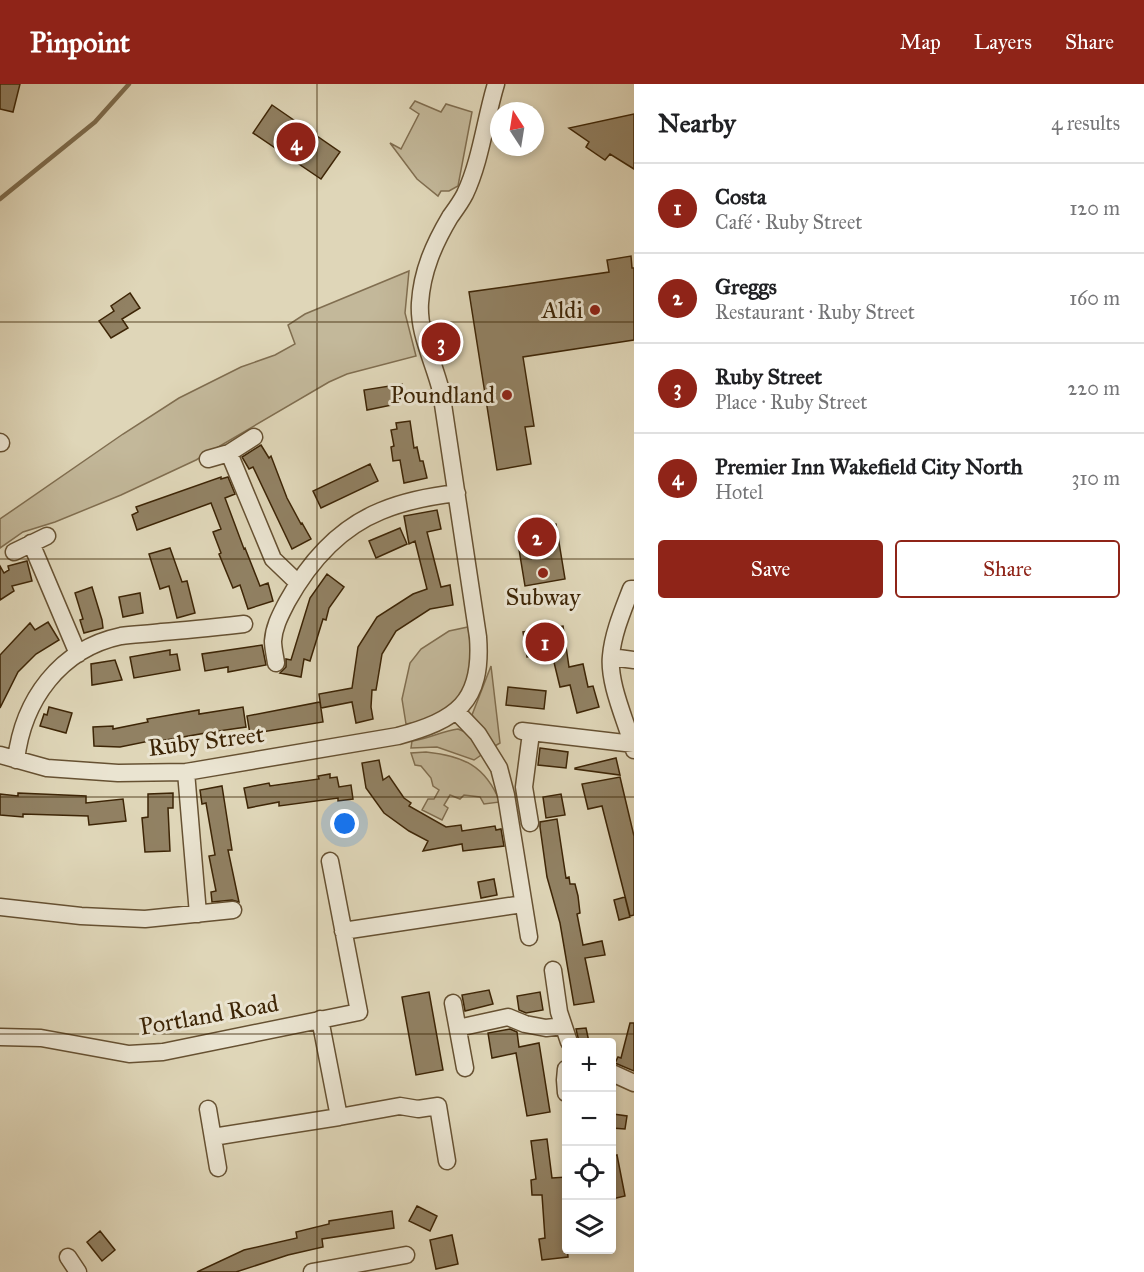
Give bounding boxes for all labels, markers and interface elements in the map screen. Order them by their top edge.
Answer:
text: Pinpoint [30,25,130,60]
text: Map [900,29,941,55]
text: Layers [974,29,1032,55]
text: Share [1065,29,1114,55]
north arrow [490,102,544,156]
text: Nearby [658,107,736,139]
text: 4 results [1051,111,1120,135]
pin: 4 [276,120,316,164]
text: Costa [715,183,766,210]
text: 1 [674,196,681,220]
text: 120 m [1069,196,1120,220]
text: Café · Ruby Street [715,210,862,234]
text: Greggs [715,273,777,300]
text: 2 [673,286,682,310]
text: 160 m [1069,286,1120,310]
place label: Aldi [541,295,583,325]
text: Restaurant · Ruby Street [715,300,915,324]
marker: Aldi [588,303,602,317]
pin: 3 [422,320,460,364]
text: Ruby Street [715,363,822,390]
text: 3 [674,376,682,400]
text: 220 m [1068,376,1120,400]
place label: Poundland [390,380,495,410]
marker: Poundland [500,388,514,402]
text: Place · Ruby Street [715,390,867,414]
text: Premier Inn Wakefield City North [715,453,1023,480]
text: 4 [672,466,683,490]
text: 310 m [1071,466,1120,490]
text: Hotel [715,480,763,504]
pin: 2 [518,514,556,560]
button: Save [658,540,883,598]
button: Share [895,540,1120,598]
marker: Subway [536,566,550,580]
place label: Subway [506,582,581,612]
pin: 1 [526,620,564,664]
street label: Ruby Street [146,719,266,763]
your location [330,809,359,838]
street label: Portland Road [137,988,281,1042]
map controls [562,1038,616,1254]
button: + [562,1038,616,1092]
button: − [562,1092,616,1146]
button: locate [562,1146,616,1200]
button: layers [562,1200,616,1254]

